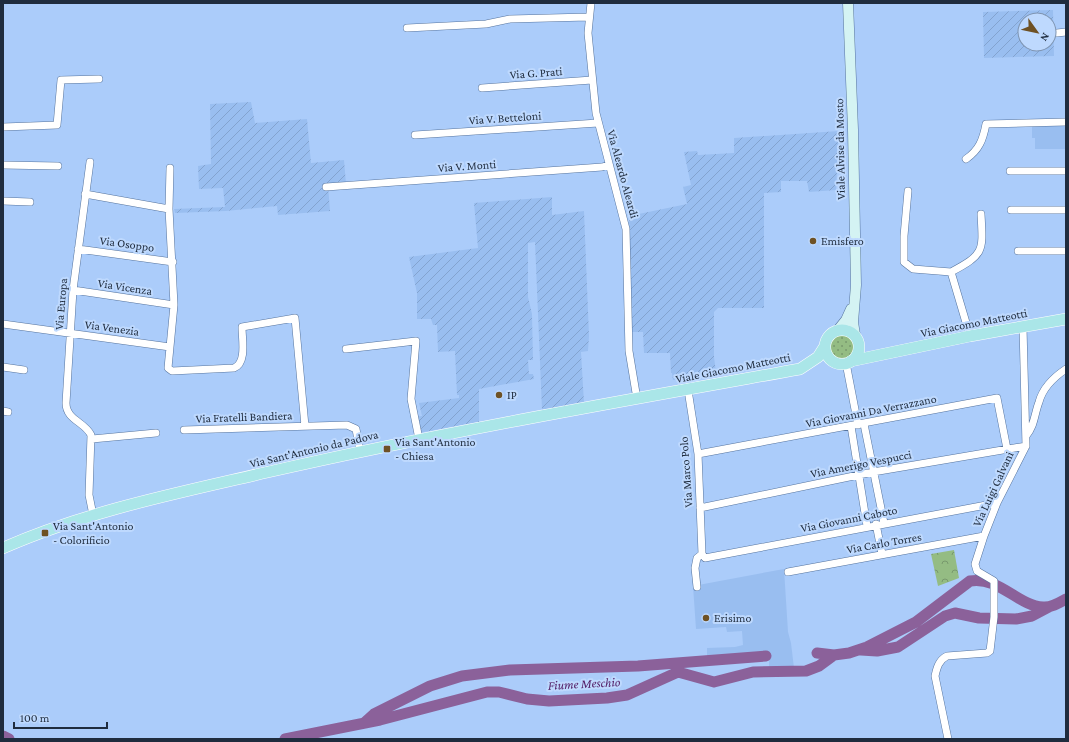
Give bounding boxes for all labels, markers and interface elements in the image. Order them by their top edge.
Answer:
north arrow [1017,12,1057,52]
text: N [1038,31,1052,44]
street label: Via G. Prati [509,64,563,82]
street label: Viale Alvise da Mosto [832,98,848,200]
street label: Via V. Betteloni [468,108,542,128]
street label: Via Aleardo Aleardi [604,128,642,220]
street label: Via V. Monti [437,157,497,175]
street label: Via Osoppo [99,233,155,255]
place label: Emisfero [821,234,864,248]
marker: Emisfero [808,236,818,246]
street label: Via Vicenza [97,276,154,298]
street label: Via Europa [52,277,70,331]
street label: Via Giacomo Matteotti [920,306,1028,340]
street label: Via Venezia [84,317,141,339]
street label: Viale Giacomo Matteotti [674,350,792,386]
place label: IP [507,388,517,402]
marker: IP [494,390,504,400]
street label: Via Giovanni Da Verrazzano [804,391,938,431]
street label: Via Fratelli Bandiera [195,408,293,426]
street label: Via Sant'Antonio da Padova [248,427,380,471]
place label: Via Sant'Antonio - Chiesa [395,435,476,463]
street label: Via Marco Polo [677,436,695,508]
marker: Via Sant'Antonio - Chiesa [382,444,392,454]
street label: Via Amerigo Vespucci [809,447,913,481]
street label: Via Luigi Galvani [970,449,1016,529]
street label: Via Giovanni Caboto [800,503,899,535]
place label: Via Sant'Antonio - Colorificio [53,519,134,547]
marker: Via Sant'Antonio - Colorificio [40,528,50,538]
street label: Via Carlo Torres [845,529,923,556]
place label: Erisimo [714,611,751,625]
marker: Erisimo [701,613,711,623]
water label: Fiume Meschio [547,674,621,693]
scale bar [14,704,107,730]
text: 100 m [20,711,50,725]

